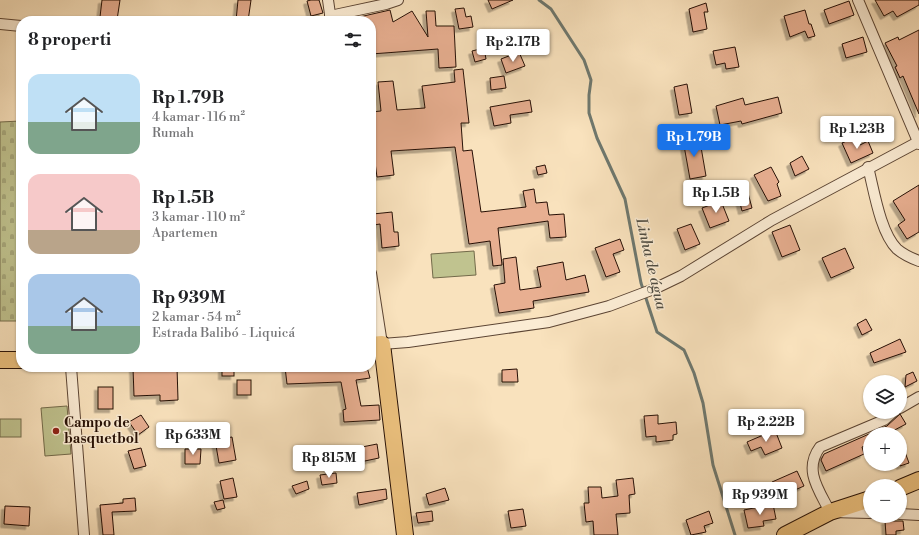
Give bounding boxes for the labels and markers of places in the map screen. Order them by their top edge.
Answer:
pin: Rp 2.17B [472,29,554,63]
pin: Rp 1.23B [816,116,898,150]
pin: Rp 1.79B [653,124,735,158]
pin: Rp 1.5B [679,180,753,214]
pin: Rp 2.22B [725,409,807,443]
place label: Campo de basquetbol [64,414,139,448]
pin: Rp 633M [156,422,230,456]
marker: Campo de basquetbol [51,426,61,436]
pin: Rp 815M [292,445,366,479]
pin: Rp 939M [723,482,797,516]

